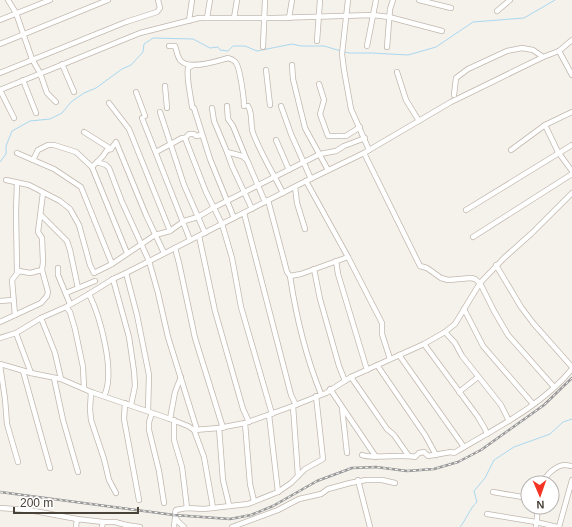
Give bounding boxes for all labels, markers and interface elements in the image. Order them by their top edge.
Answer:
north arrow [520,475,560,515]
scale bar [14,489,138,515]
text: 200 m [20,496,53,510]
text: N [536,499,545,511]

